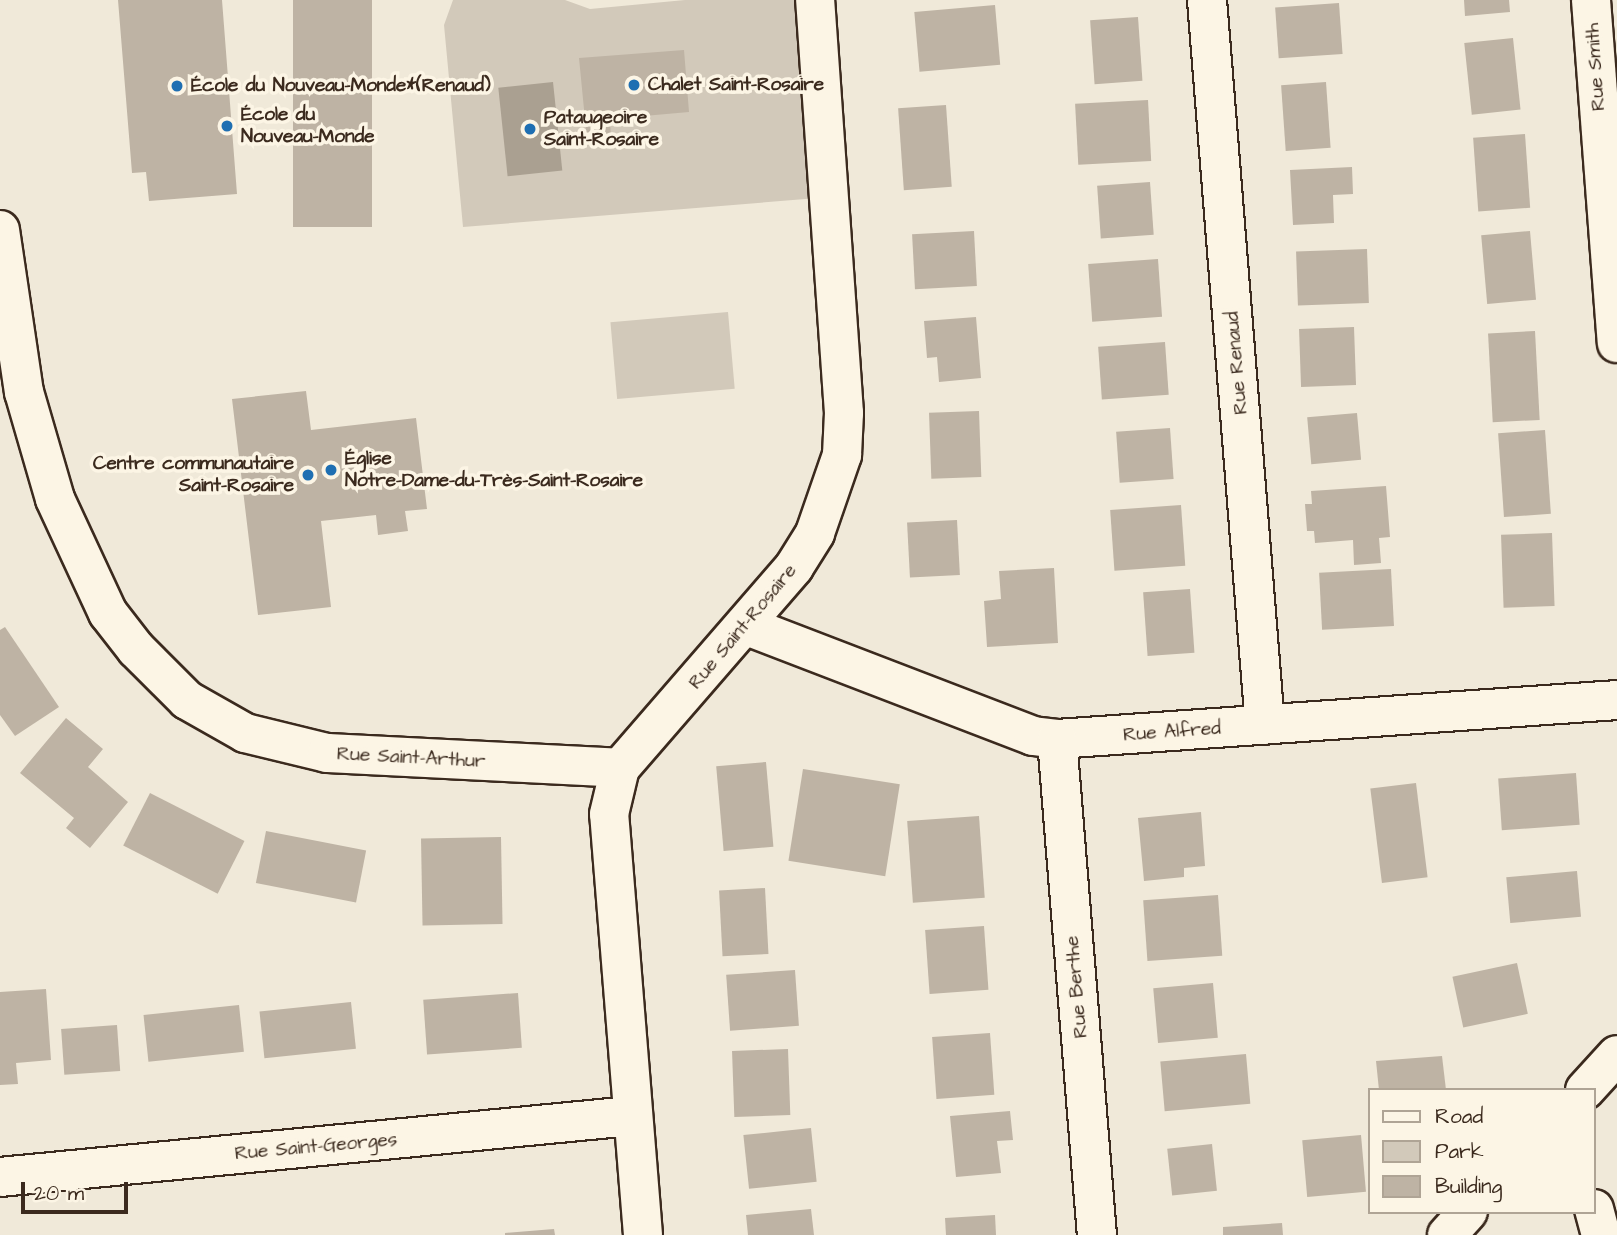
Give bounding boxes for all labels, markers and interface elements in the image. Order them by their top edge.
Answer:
street label: Rue Smith [1582,22,1610,112]
place label: Chalet Saint-Rosaire [648,74,824,96]
place label: École du Nouveau-Monde*(Renaud) [191,75,491,97]
marker: Chalet Saint-Rosaire [626,77,642,93]
marker: École du Nouveau-Monde*(Renaud) [169,78,185,94]
place label: École du Nouveau-Monde [241,104,375,148]
place label: Pataugeoire Saint-Rosaire [544,107,659,151]
marker: École du Nouveau-Monde [219,118,235,134]
marker: Pataugeoire Saint-Rosaire [522,121,538,137]
street label: Rue Renaud [1221,310,1253,416]
place label: Église Notre-Dame-du-Très-Saint-Rosaire [345,448,643,492]
place label: Centre communautaire Saint-Rosaire [93,453,294,497]
marker: Église Notre-Dame-du-Très-Saint-Rosaire [323,462,339,478]
marker: Centre communautaire Saint-Rosaire [300,467,316,483]
street label: Rue Saint-Rosaire [684,560,802,694]
street label: Rue Alfred [1122,717,1222,747]
street label: Rue Saint-Arthur [336,743,486,773]
street label: Rue Berthe [1061,935,1093,1039]
legend [1368,1088,1596,1214]
text: Road [1435,1102,1483,1131]
street label: Rue Saint-Georges [234,1129,398,1165]
text: Park [1435,1137,1484,1166]
scale bar [24,1168,131,1212]
text: Building [1435,1172,1502,1201]
text: 20 m [34,1179,84,1208]

